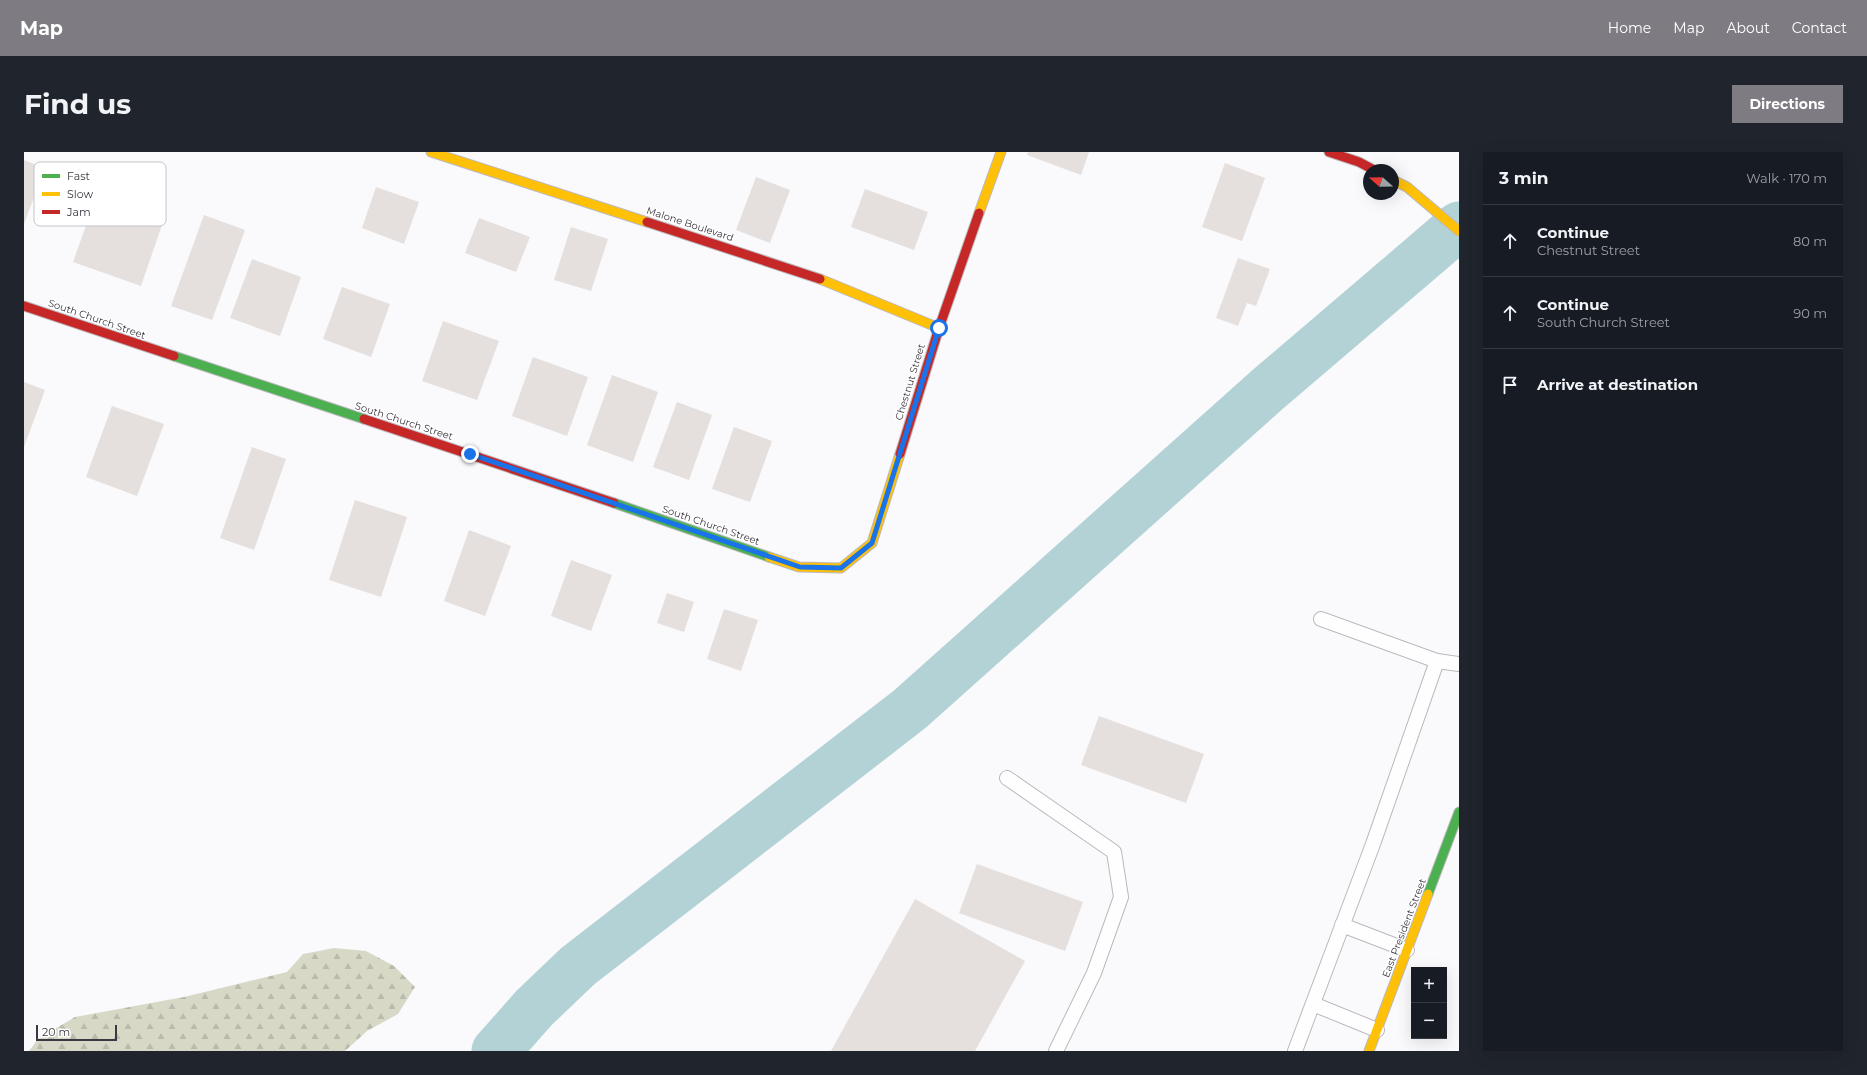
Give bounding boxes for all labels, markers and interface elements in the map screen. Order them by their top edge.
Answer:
text: Map [20,17,63,40]
text: Home [1608,19,1651,37]
text: Map [1673,19,1704,37]
text: About [1726,19,1770,37]
text: Contact [1792,19,1847,37]
button: Directions [1732,85,1843,123]
text: Find us [24,87,131,121]
legend [34,162,166,226]
north arrow [1363,164,1399,200]
text: 3 min [1499,168,1549,188]
text: Fast [67,169,91,183]
text: Walk · 170 m [1746,170,1827,186]
text: Slow [67,187,93,201]
street label: Malone Boulevard [645,204,735,244]
text: Jam [66,205,91,219]
text: Continue [1537,223,1609,242]
icon: ahead [1499,230,1521,252]
text: 80 m [1793,233,1827,249]
text: Chestnut Street [1537,242,1640,258]
text: Continue [1537,295,1609,314]
street label: South Church Street [47,296,147,342]
icon: ahead [1499,302,1521,324]
text: 90 m [1793,305,1827,321]
text: South Church Street [1537,314,1670,330]
route start [930,319,948,337]
street label: Chestnut Street [892,342,928,422]
icon: arrive [1499,374,1521,396]
text: Arrive at destination [1537,375,1698,394]
street label: South Church Street [353,399,455,443]
route end [461,445,479,463]
street label: South Church Street [661,502,761,548]
street label: East President Street [1379,877,1429,979]
map controls [1411,967,1447,1039]
button: + [1411,967,1447,1003]
button: − [1411,1003,1447,1039]
scale bar [36,1023,117,1042]
text: 20 m [42,1025,70,1039]

